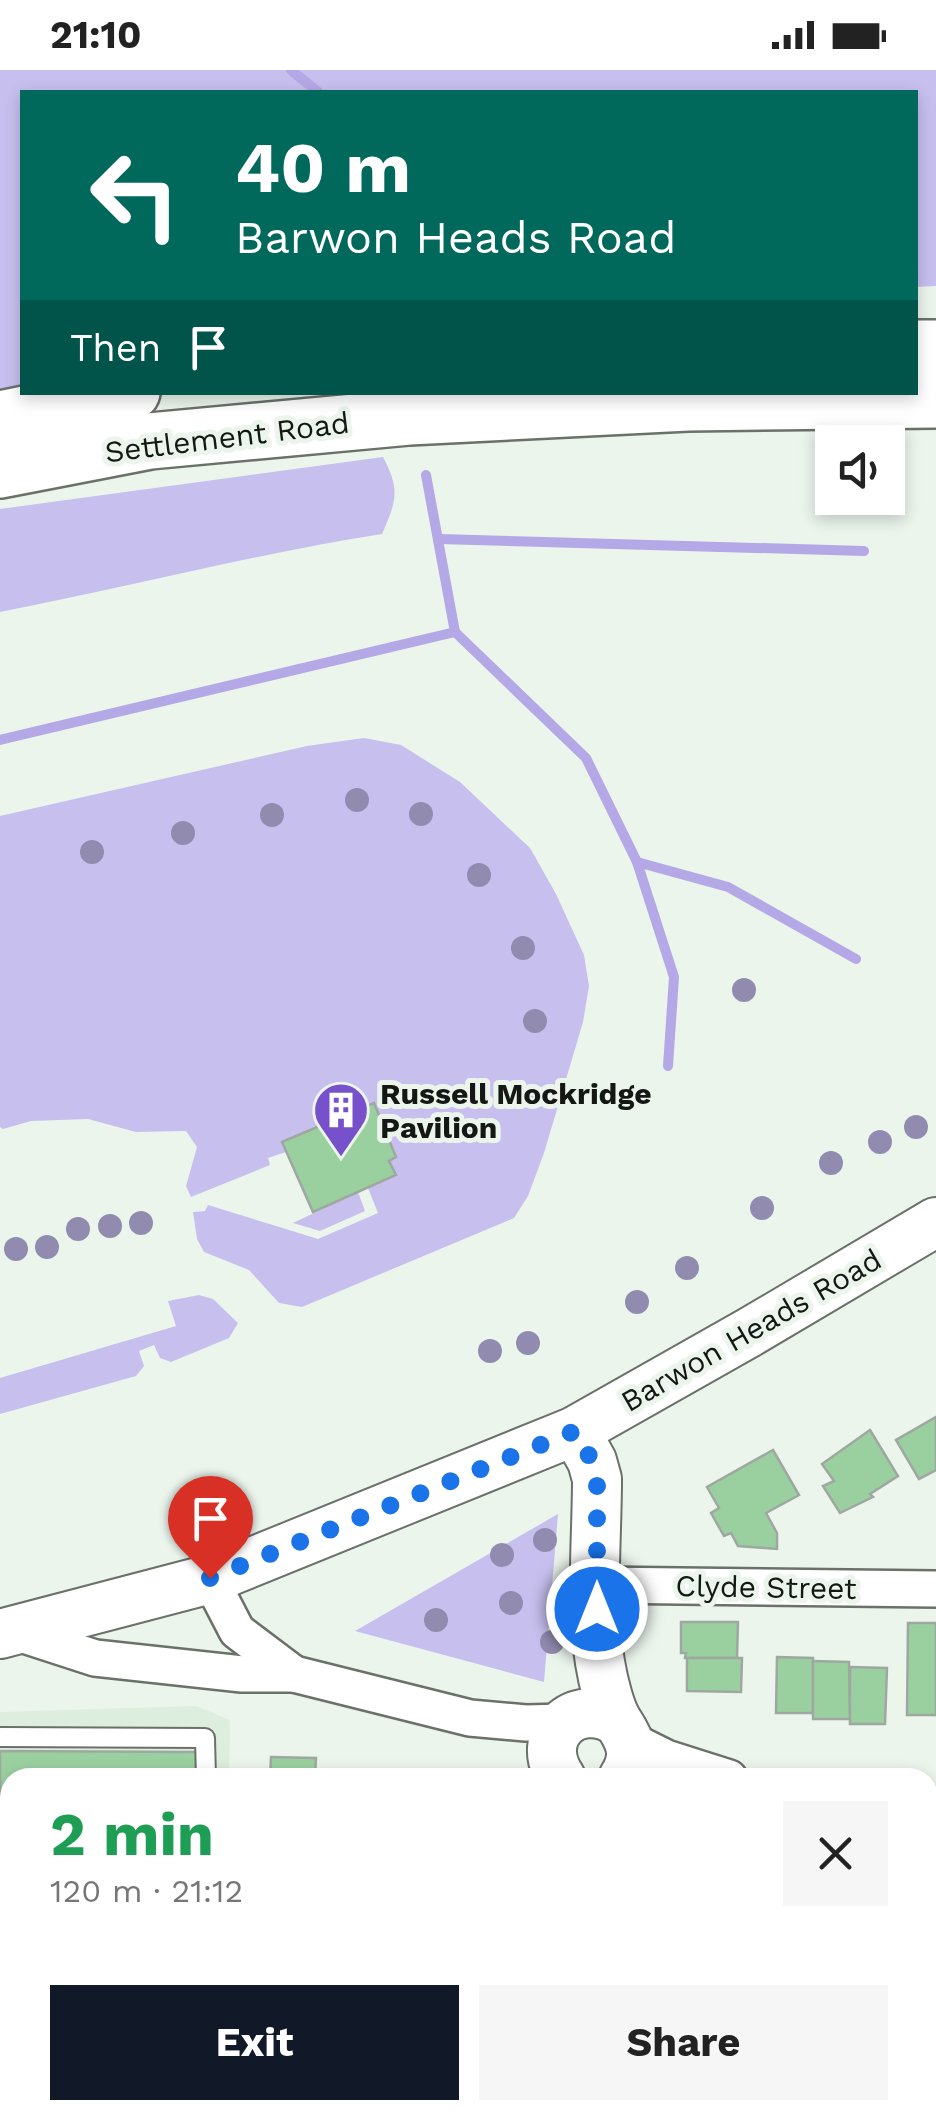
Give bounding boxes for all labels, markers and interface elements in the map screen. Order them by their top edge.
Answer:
text: 21:10 [50,13,141,57]
text: 40 m [235,127,411,209]
icon: left [70,130,200,260]
text: Barwon Heads Road [235,211,677,264]
icon: arrive [181,320,236,375]
text: Then [70,326,161,370]
street label: Settlement Road [103,405,351,469]
map controls [815,425,905,515]
button: sound [815,425,905,515]
place label: Russell Mockridge Pavilion [380,1076,652,1145]
building icon: Russell Mockridge Pavilion [311,1080,371,1159]
street label: Barwon Heads Road [615,1241,887,1419]
pin [168,1476,253,1579]
icon: arrive [183,1491,238,1546]
position arrow [545,1557,649,1661]
street label: Clyde Street [675,1568,857,1606]
text: 2 min [50,1799,214,1870]
button: close [783,1801,888,1906]
text: 120 m · 21:12 [50,1872,243,1910]
button: Exit [50,1985,459,2100]
button: Share [479,1985,888,2100]

